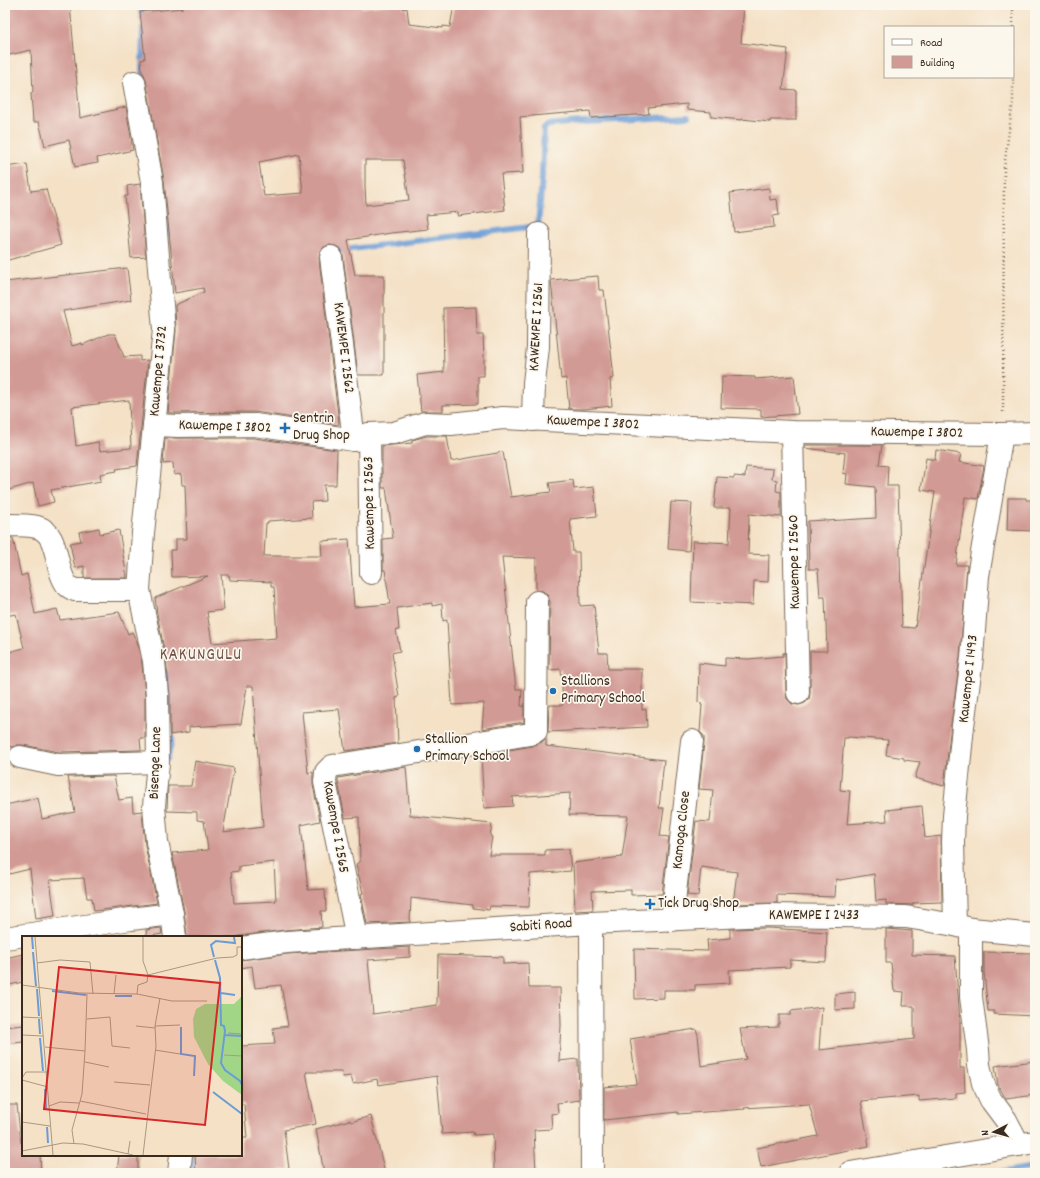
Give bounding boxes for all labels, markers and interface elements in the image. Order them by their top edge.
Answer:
legend [884,26,1014,78]
text: Road [920,35,942,52]
text: Building [920,55,955,72]
street label: KAWEMPE I 2561 [524,282,550,372]
street label: KAWEMPE I 2562 [326,301,360,395]
street label: Kawempe I 3732 [144,325,174,417]
place label: Sentrin Drug Shop [293,408,350,447]
street label: Kawempe I 3802 [546,410,640,436]
street label: Kawempe I 3802 [178,414,272,440]
street label: Kawempe I 3802 [870,421,964,445]
marker: Sentrin Drug Shop [280,423,290,433]
street label: Kawempe I 2563 [358,456,382,550]
street label: Kawempe I 2560 [783,515,807,609]
street label: Kawempe I 1493 [953,634,985,724]
district label: KAKUNGULU [160,644,242,668]
place label: Stallions Primary School [561,671,645,710]
marker: Stallions Primary School [548,686,558,696]
street label: Bisenge Lane [144,726,168,800]
place label: Stallion Primary School [425,729,509,768]
marker: Stallion Primary School [412,744,422,754]
street label: Kawempe I 2565 [316,779,354,875]
street label: Kamoga Close [667,789,697,870]
place label: Tick Drug Shop [658,893,739,915]
marker: Tick Drug Shop [645,899,655,909]
street label: KAWEMPE I 2433 [769,905,859,927]
street label: Sabiti Road [509,913,573,939]
inset map [22,936,242,1156]
north arrow [974,1112,1014,1152]
text: N [978,1129,994,1136]

